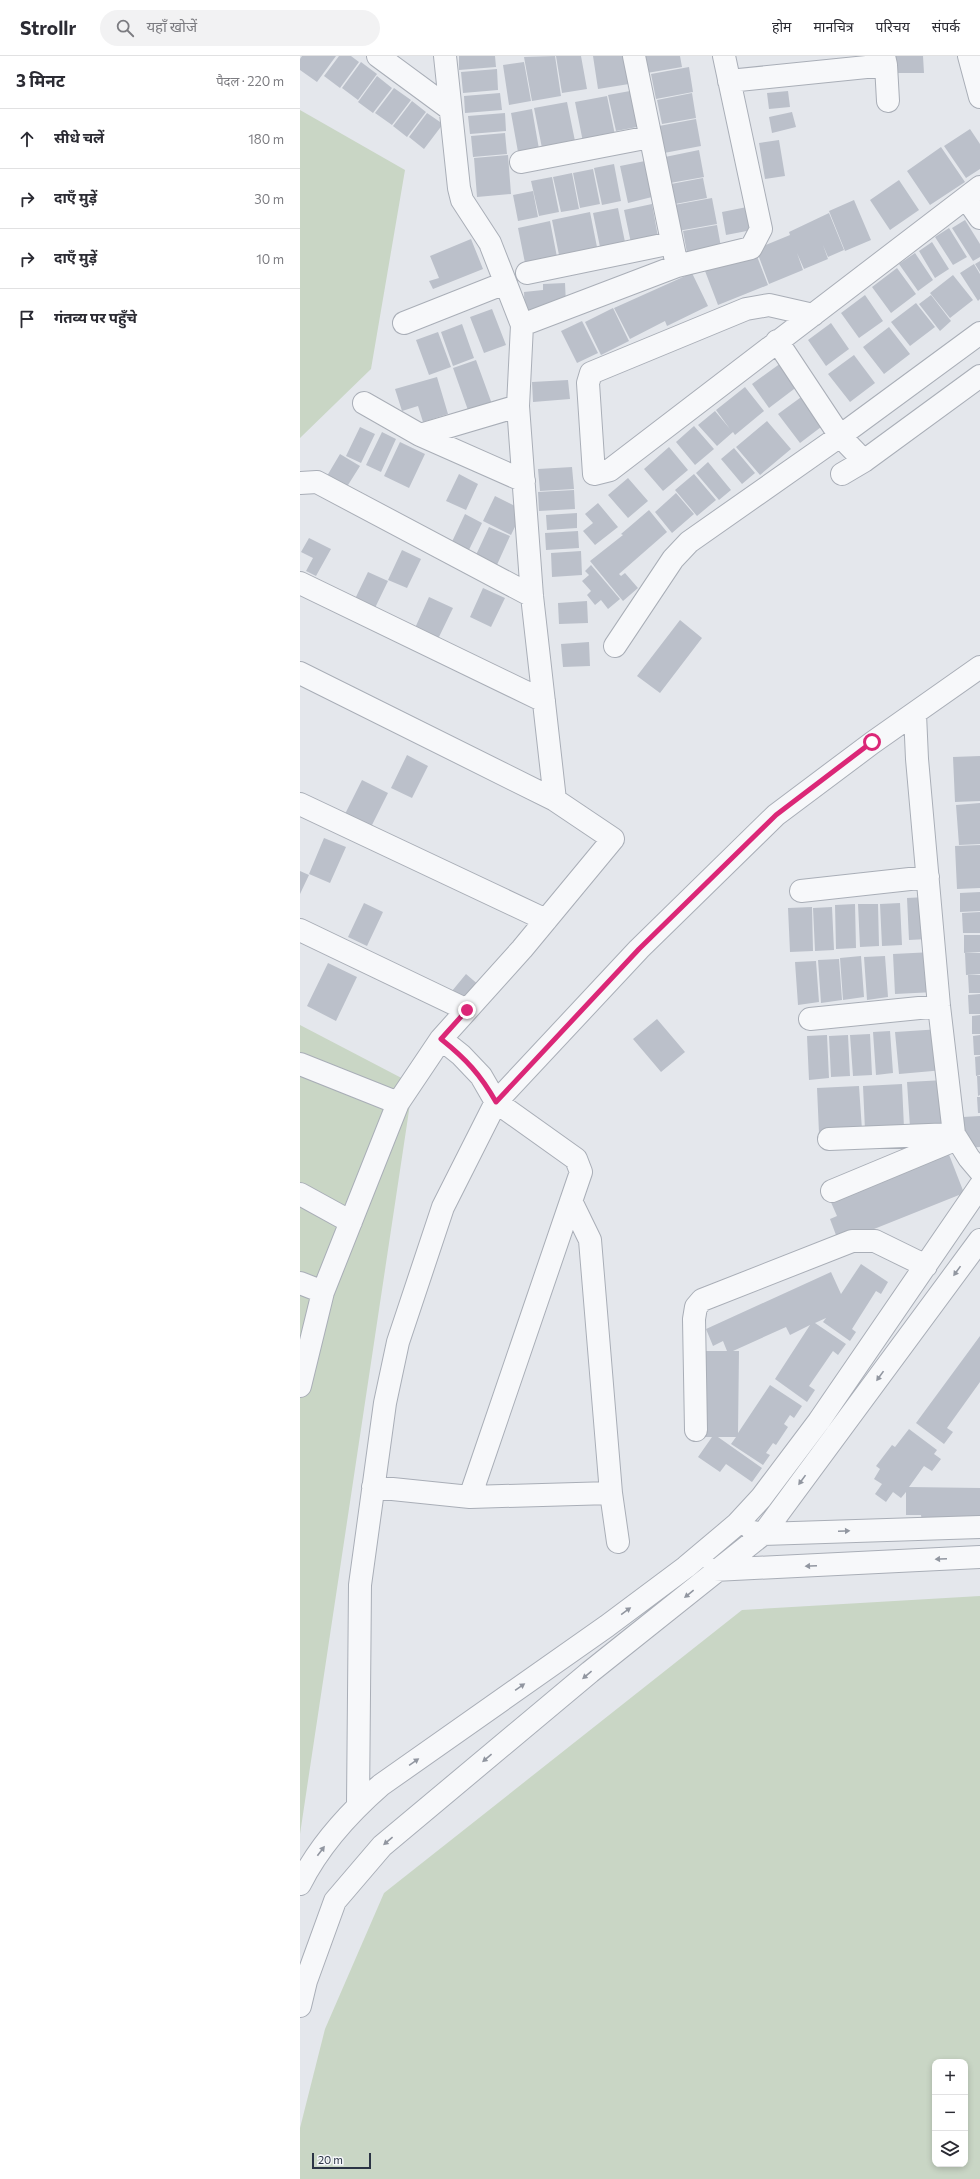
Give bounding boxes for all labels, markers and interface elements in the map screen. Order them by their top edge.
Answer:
search box [100,10,380,46]
text: Strollr [20,16,76,39]
icon: search [114,17,136,39]
text: यहाँ खोजें [146,17,197,35]
text: होम [772,18,791,35]
text: मानचित्र [813,18,854,35]
text: परिचय [876,18,910,35]
text: संपर्क [932,18,960,35]
text: 3 मिनट [16,70,65,91]
text: पैदल · 220 m [216,73,284,89]
icon: ahead [16,128,38,150]
text: सीधे चलें [54,128,104,146]
text: 180 m [248,131,284,147]
icon: right [16,188,38,210]
text: दाएँ मुड़ें [54,188,97,206]
text: 30 m [254,191,284,207]
icon: right [16,248,38,270]
text: दाएँ मुड़ें [54,248,97,266]
text: 10 m [256,251,284,267]
icon: arrive [16,308,38,330]
text: गंतव्य पर पहुँचे [54,308,137,326]
route start [863,733,881,751]
route end [458,1001,476,1019]
one-way arrow [953,1266,961,1276]
one-way arrow [875,1370,884,1381]
one-way arrow [798,1475,807,1486]
one-way arrow [838,1528,850,1535]
one-way arrow [935,1555,947,1562]
one-way arrow [805,1562,817,1569]
one-way arrow [683,1589,694,1598]
one-way arrow [621,1607,632,1615]
one-way arrow [582,1670,593,1679]
one-way arrow [515,1683,526,1691]
one-way arrow [482,1753,493,1762]
one-way arrow [409,1758,420,1766]
one-way arrow [382,1837,393,1846]
one-way arrow [317,1845,325,1856]
map controls [932,2059,968,2167]
button: + [932,2059,968,2095]
button: − [932,2095,968,2131]
button: layers [932,2131,968,2167]
scale bar [312,2151,371,2170]
text: 20 m [318,2153,343,2166]

